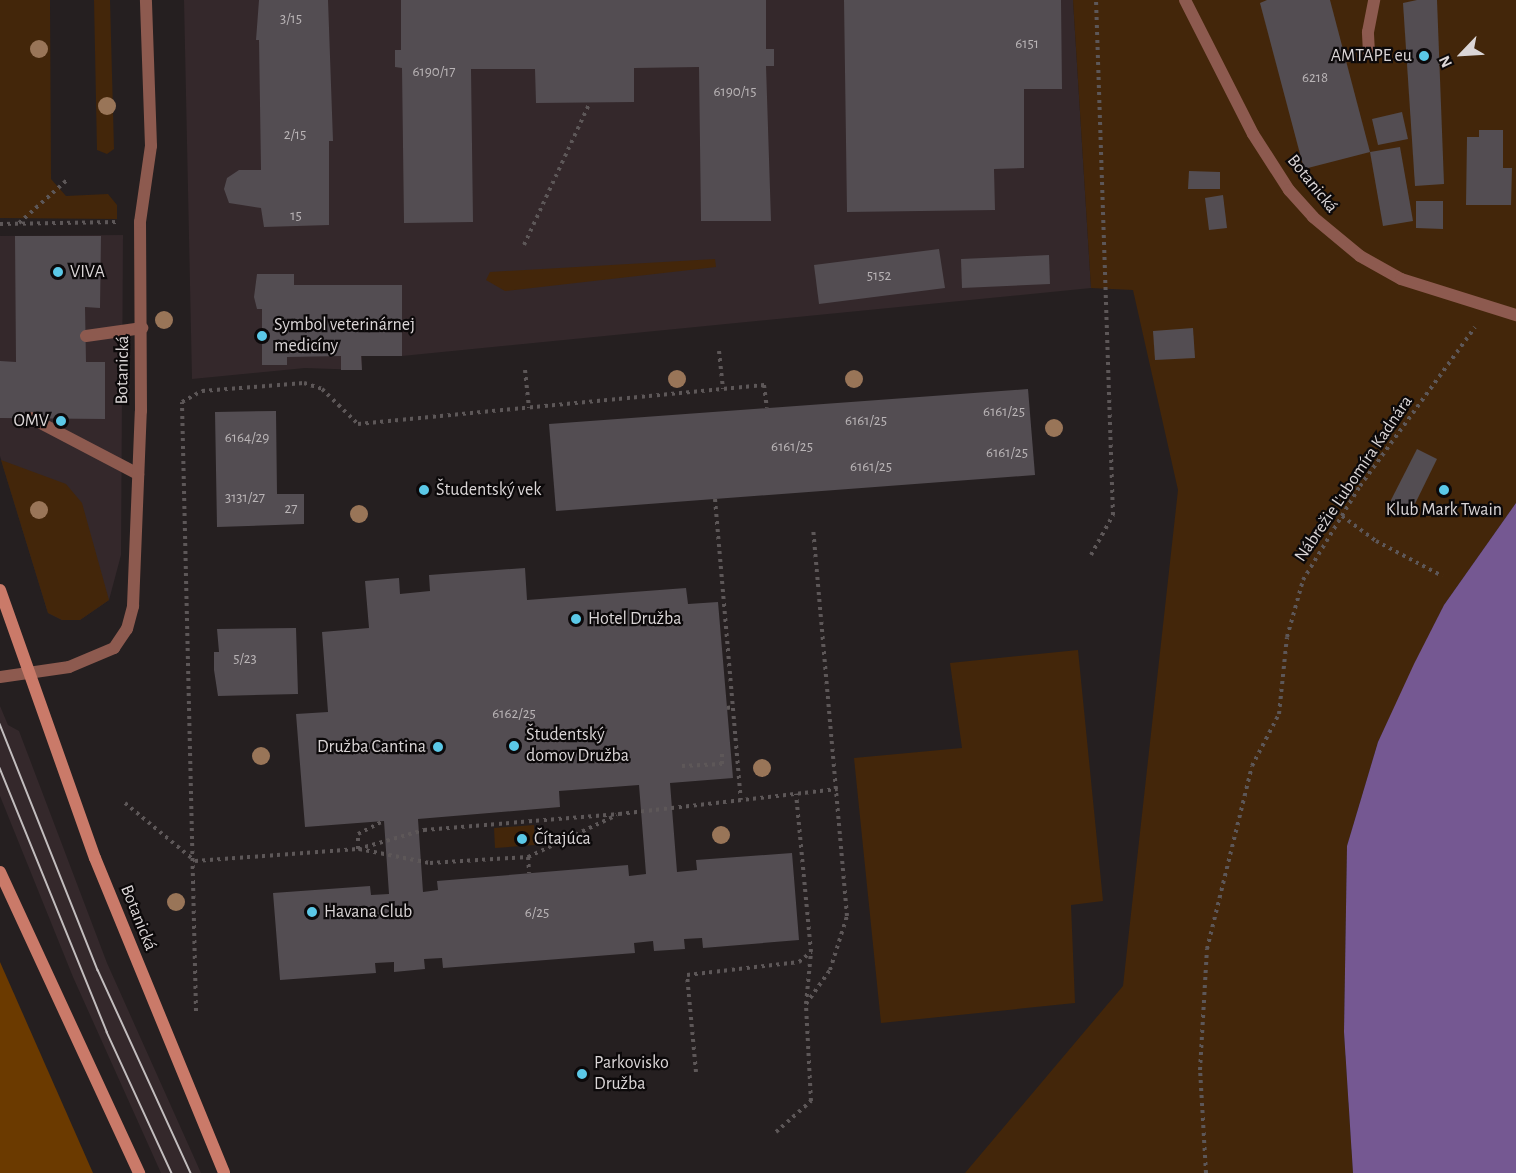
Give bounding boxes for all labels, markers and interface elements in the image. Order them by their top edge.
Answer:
house number: 3/15 [280,10,302,28]
north arrow [1432,24,1492,84]
house number: 6151 [1015,35,1039,53]
place label: AMTAPE eu [1331,45,1412,67]
marker: AMTAPE eu [1417,49,1431,63]
text: N [1436,53,1455,70]
house number: 6190/17 [413,63,455,81]
house number: 6218 [1302,69,1328,87]
house number: 6190/15 [714,83,756,101]
house number: 2/15 [284,126,306,144]
street label: Botanická [1282,150,1342,218]
house number: 15 [290,207,302,225]
place label: VIVA [70,261,105,283]
marker: VIVA [51,265,65,279]
house number: 5152 [867,267,891,285]
place label: Symbol veterinárnej medicíny [274,315,415,358]
marker: Symbol veterinárnej medicíny [255,329,269,343]
street label: Botanická [112,335,134,405]
street label: Nábrežie Ľubomíra Kadnára [1290,392,1418,566]
house number: 6161/25 [983,403,1025,421]
place label: OMV [13,410,49,432]
house number: 6161/25 [845,412,887,430]
marker: OMV [54,414,68,428]
house number: 6164/29 [225,429,269,447]
house number: 6161/25 [771,438,813,456]
house number: 6161/25 [986,444,1028,462]
house number: 6161/25 [850,458,892,476]
place label: Študentský vek [436,479,541,501]
marker: Študentský vek [417,483,431,497]
marker: Klub Mark Twain [1437,483,1451,497]
house number: 3131/27 [225,489,265,507]
place label: Klub Mark Twain [1386,499,1502,521]
house number: 27 [284,500,298,518]
place label: Hotel Družba [588,608,682,630]
marker: Hotel Družba [569,612,583,626]
house number: 5/23 [233,650,257,668]
house number: 6162/25 [492,705,536,723]
place label: Študentský domov Družba [526,725,629,768]
place label: Družba Cantina [317,736,426,758]
marker: Študentský domov Družba [507,739,521,753]
marker: Družba Cantina [431,740,445,754]
place label: Čítajúca [534,828,591,850]
marker: Čítajúca [515,832,529,846]
street label: Botanická [115,882,161,954]
place label: Havana Club [324,901,412,923]
house number: 6/25 [525,904,549,922]
marker: Havana Club [305,905,319,919]
place label: Parkovisko Družba [594,1053,669,1096]
marker: Parkovisko Družba [575,1067,589,1081]

